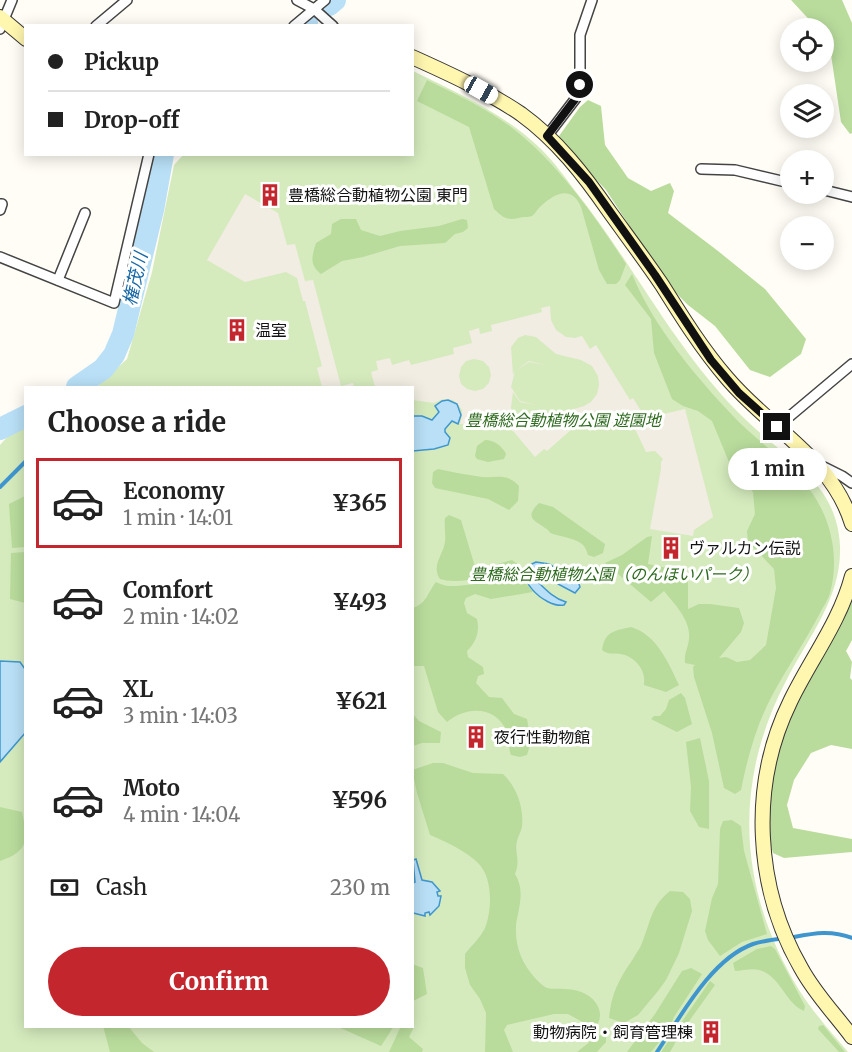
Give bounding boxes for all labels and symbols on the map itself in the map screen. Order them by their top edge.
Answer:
route start [566,71,593,98]
car [461,73,501,107]
building icon: 豊橋総合動植物公園 東門 [257,182,283,208]
place label: 豊橋総合動植物公園 東門 [288,185,468,205]
water label: 権茂川 [118,248,153,308]
building icon: 温室 [224,317,250,343]
place label: 温室 [255,320,287,340]
park label: 豊橋総合動植物公園 遊園地 [465,410,663,430]
route end [763,413,790,440]
callout: 1 min [728,448,826,490]
building icon: ヴァルカン伝説 [658,535,684,561]
place label: ヴァルカン伝説 [689,538,801,558]
park label: 豊橋総合動植物公園（のんほいパーク） [470,564,758,584]
building icon: 夜行性動物館 [463,724,489,750]
place label: 夜行性動物館 [494,727,590,747]
building icon: 動物病院・飼育管理棟 [698,1019,724,1045]
place label: 動物病院・飼育管理棟 [533,1022,693,1042]

